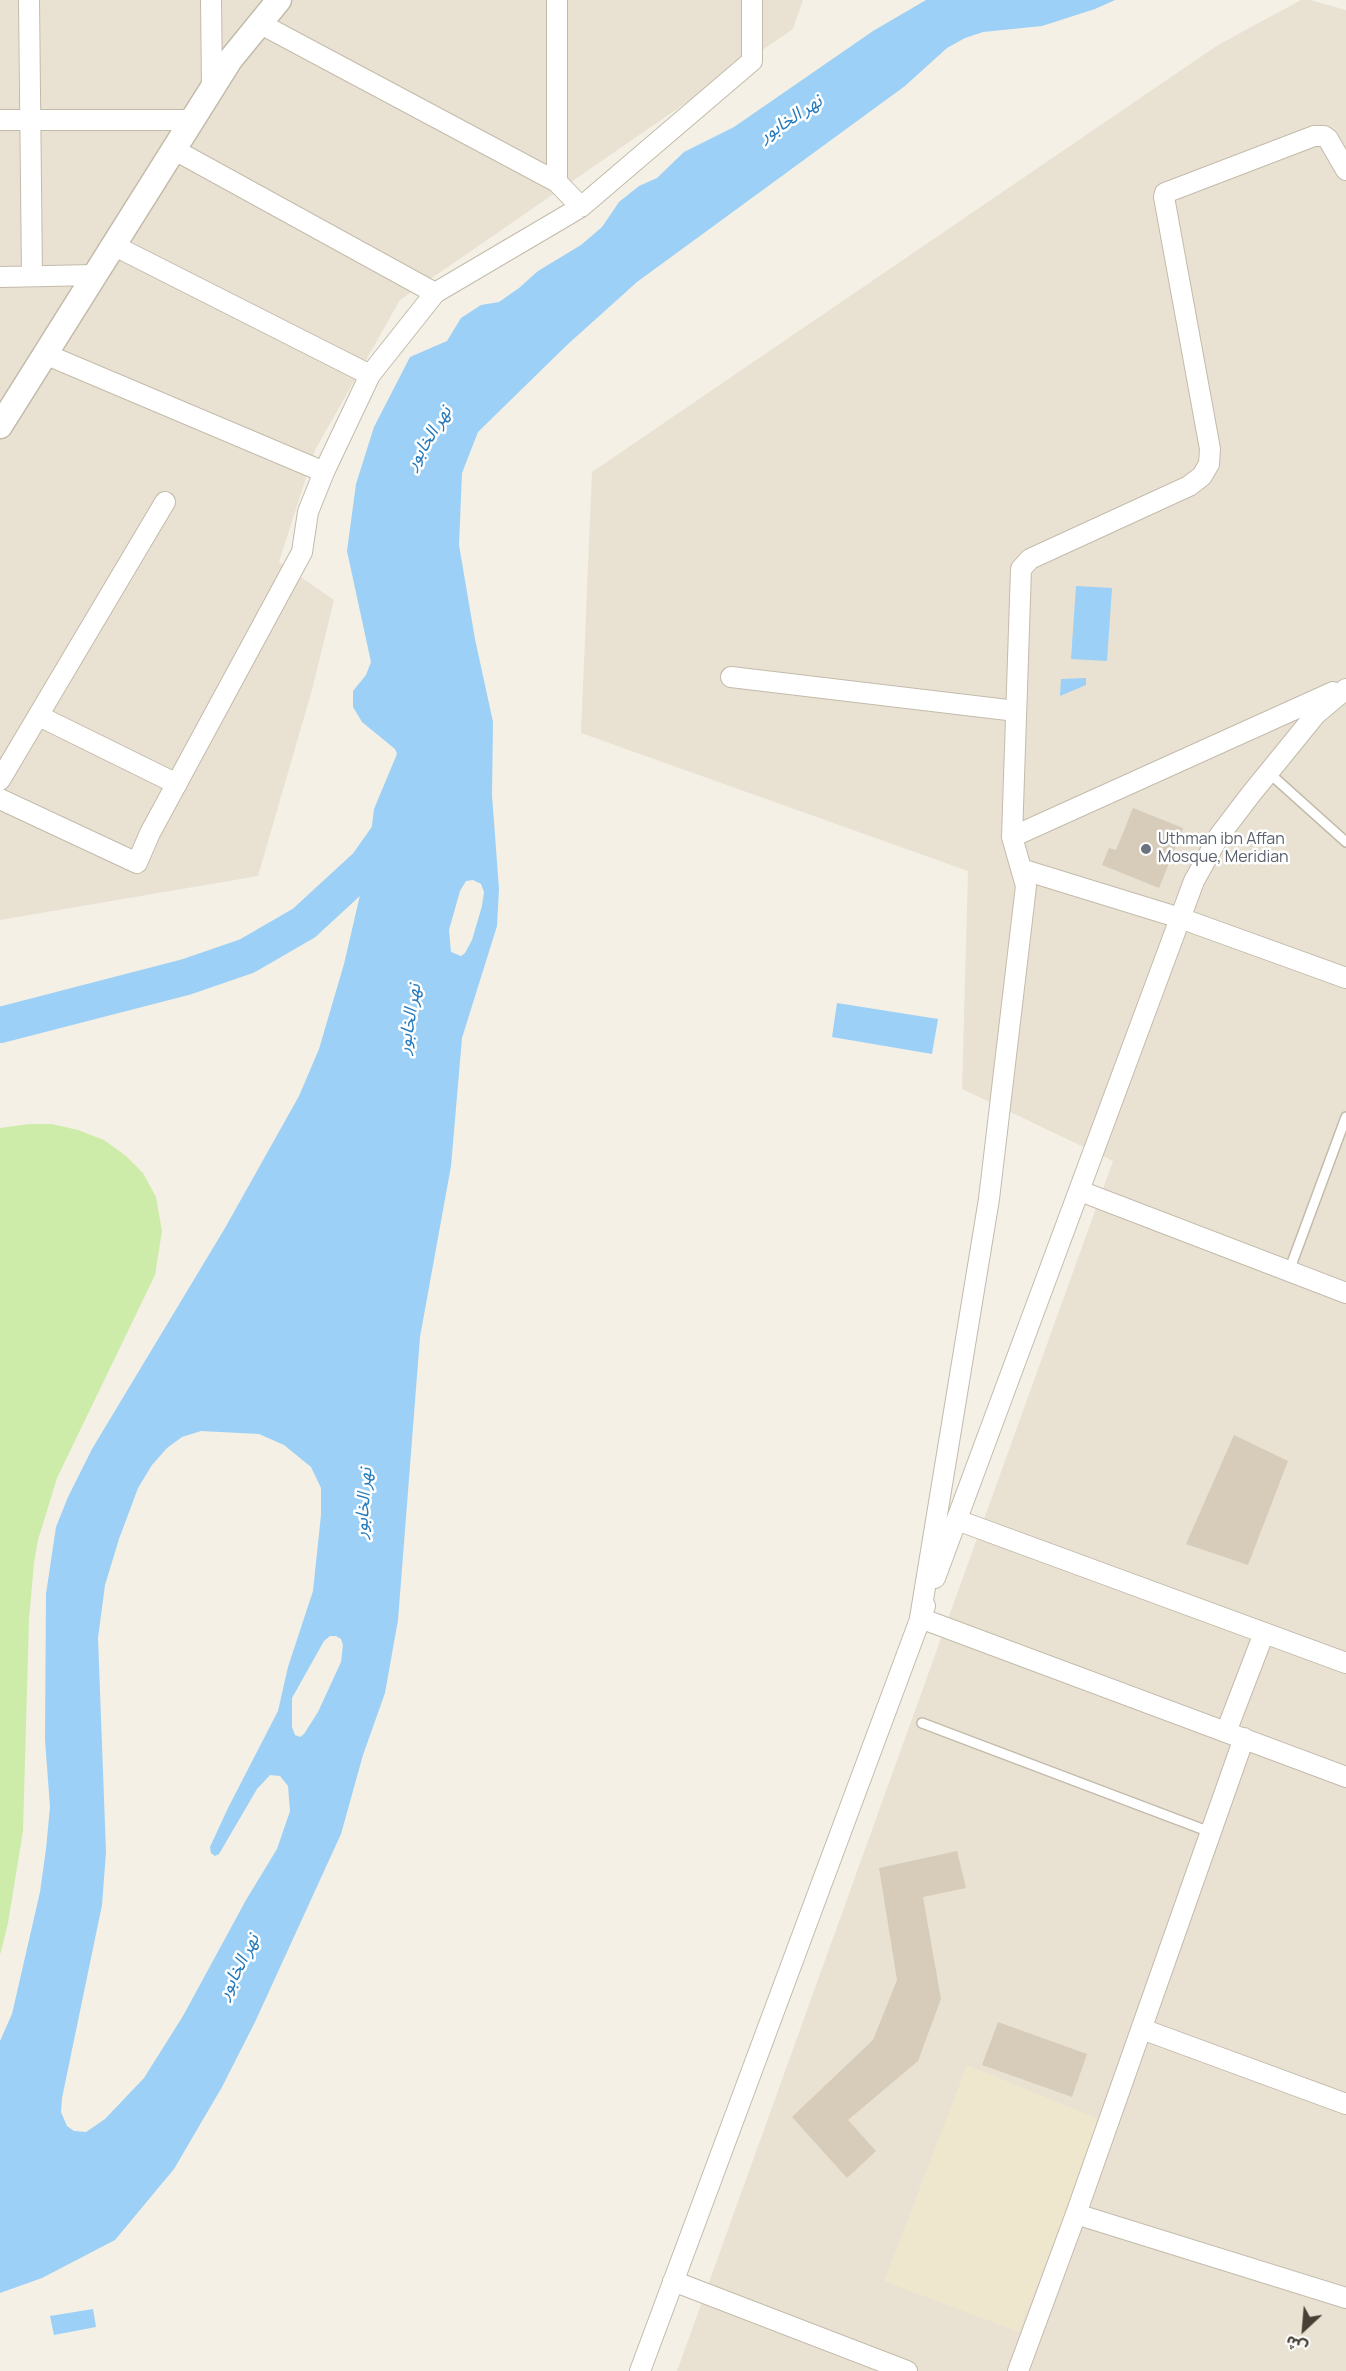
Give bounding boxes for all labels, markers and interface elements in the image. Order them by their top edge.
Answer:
water label: نهر الخابور [756,91,826,147]
water label: نهر الخابور [401,402,457,474]
place label: Uthman ibn Affan Mosque, Meridian [1158,830,1289,868]
marker: Uthman ibn Affan Mosque, Meridian [1139,842,1153,856]
water label: نهر الخابور [394,983,426,1055]
water label: نهر الخابور [351,1467,377,1539]
water label: نهر الخابور [213,1931,265,2003]
north arrow [1274,2299,1334,2359]
text: ش [1281,2330,1311,2360]

